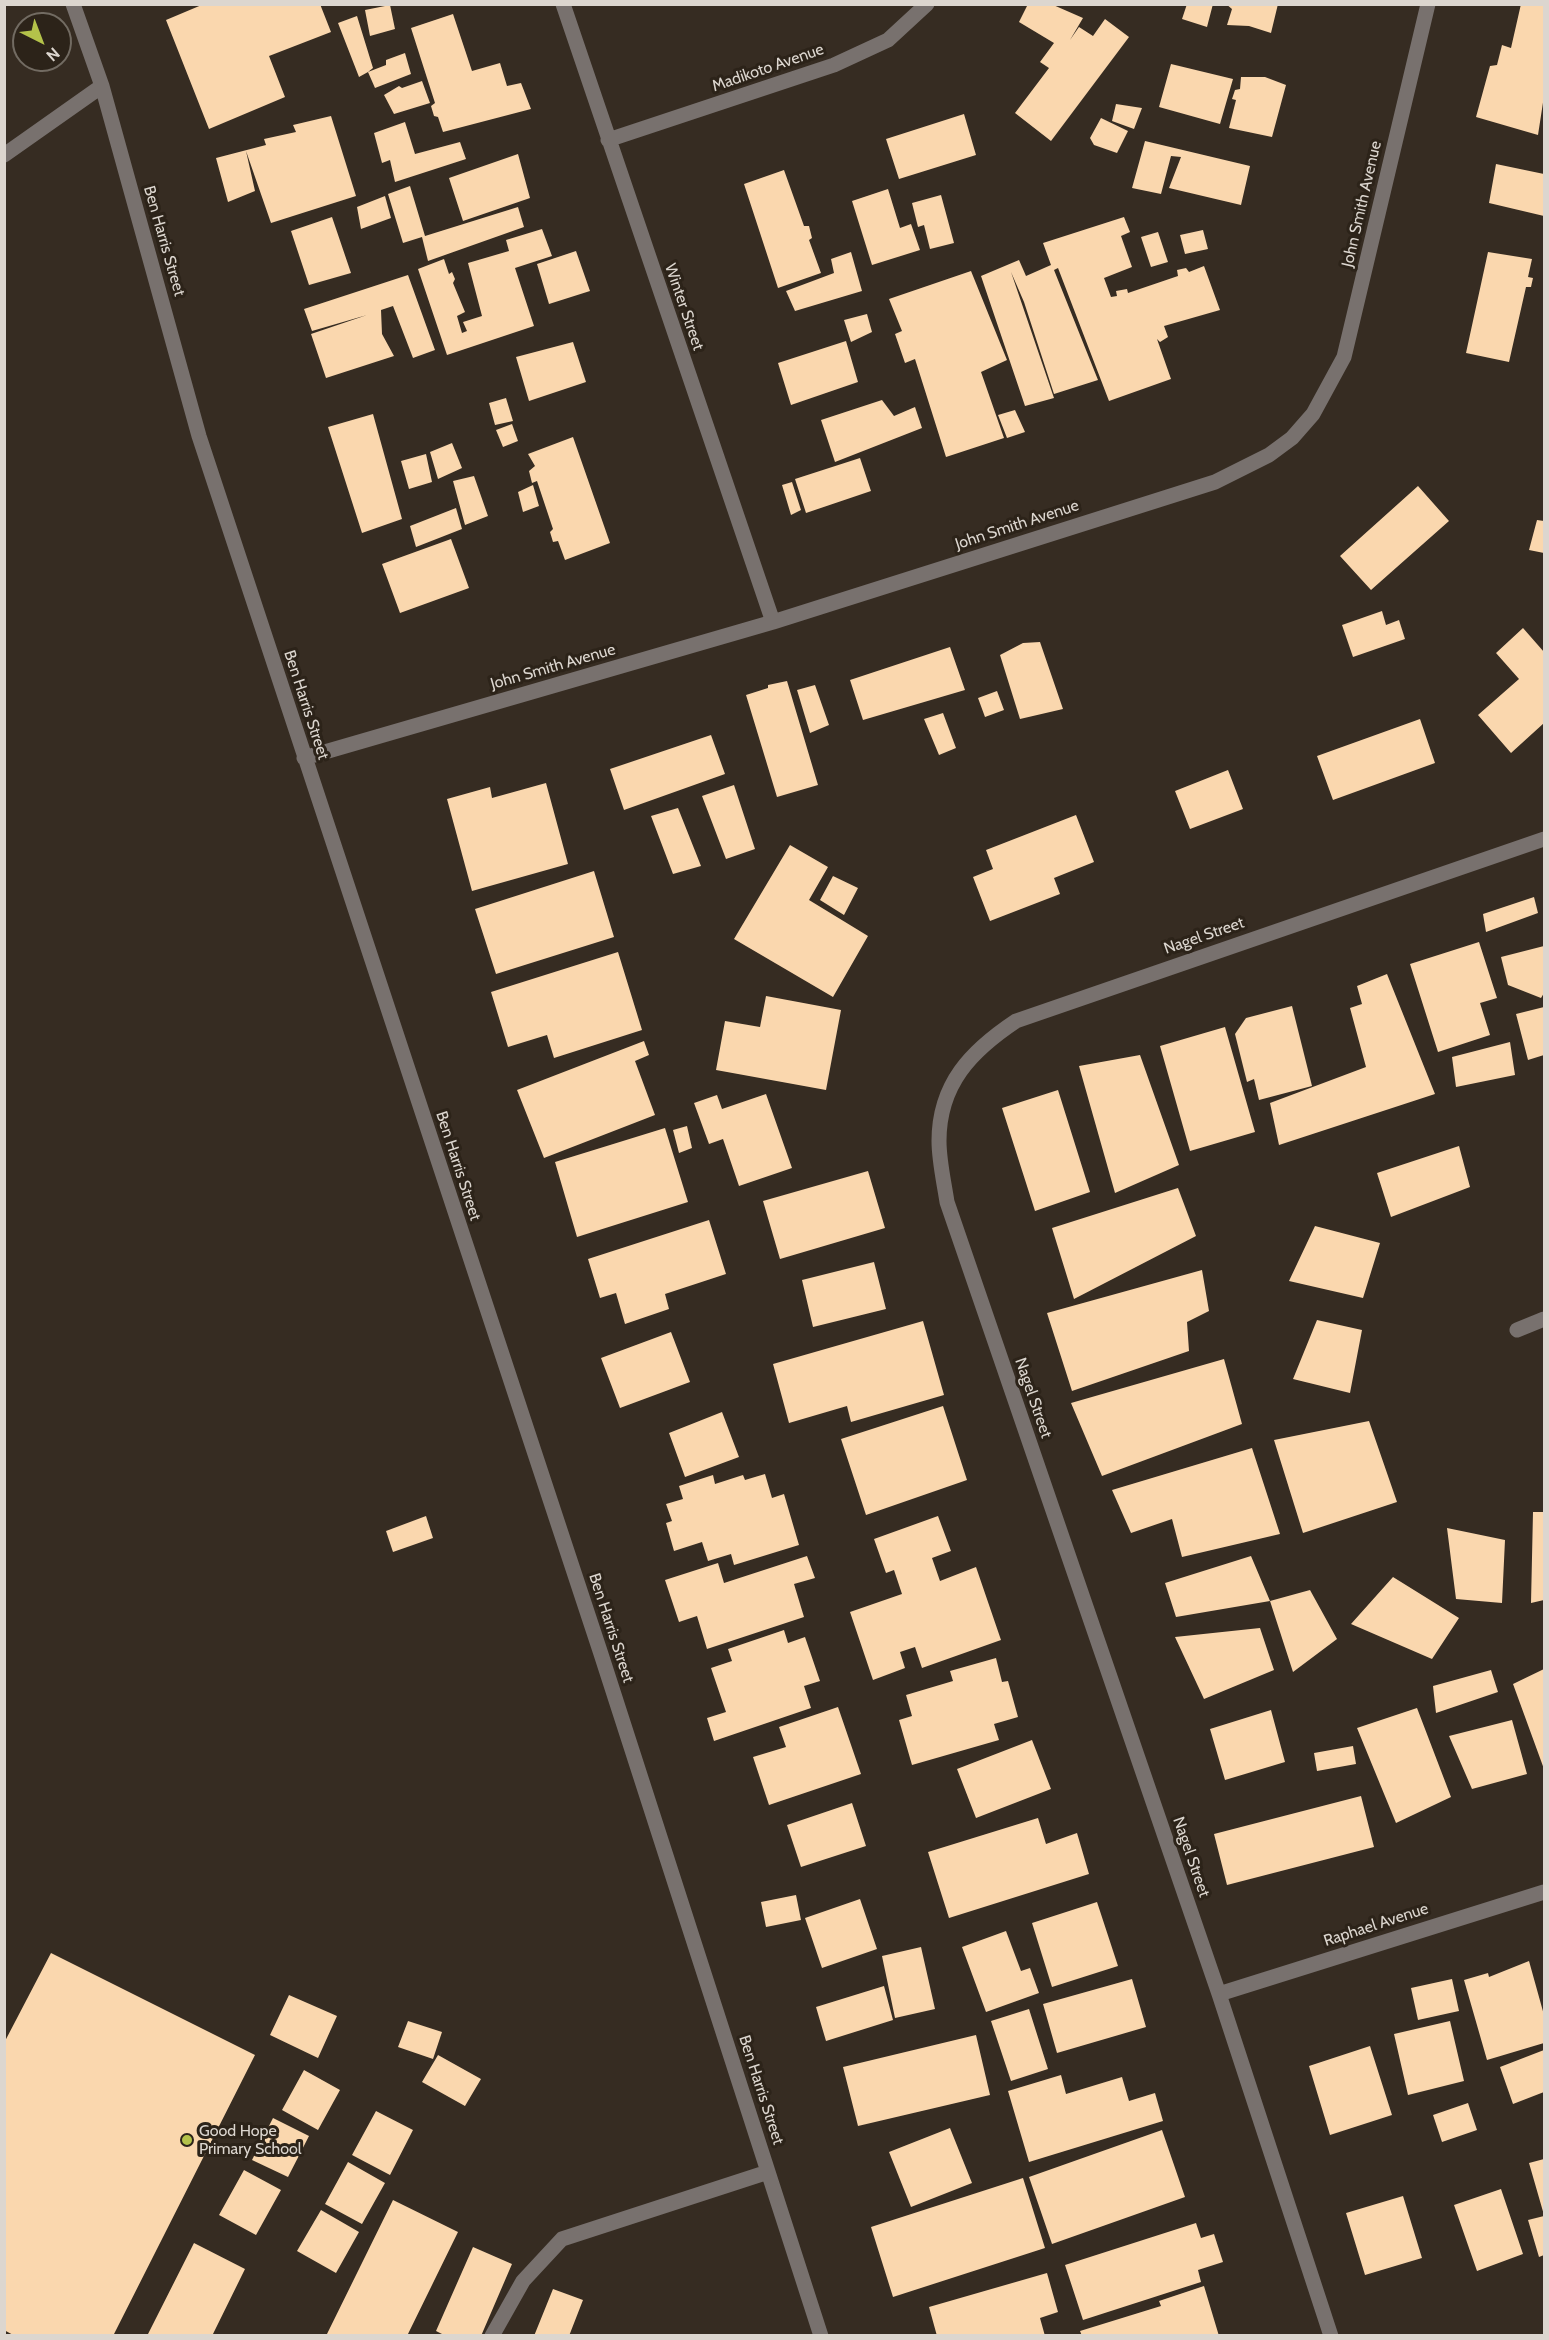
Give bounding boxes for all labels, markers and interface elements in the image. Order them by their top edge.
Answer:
north arrow [12,12,72,72]
street label: Madikoto Avenue [710,40,826,96]
text: N [42,43,64,65]
street label: John Smith Avenue [1338,139,1386,269]
street label: Ben Harris Street [139,184,189,298]
street label: Winter Street [660,261,708,353]
street label: John Smith Avenue [953,496,1081,554]
street label: John Smith Avenue [488,640,618,694]
street label: Ben Harris Street [279,648,333,762]
street label: Nagel Street [1161,913,1247,959]
street label: Ben Harris Street [431,1109,485,1223]
street label: Nagel Street [1010,1355,1056,1441]
street label: Ben Harris Street [584,1571,638,1685]
street label: Nagel Street [1168,1814,1214,1900]
street label: Raphael Avenue [1321,1899,1431,1951]
street label: Ben Harris Street [734,2033,788,2147]
place label: Good Hope Primary School [199,2121,302,2159]
marker: Good Hope Primary School [180,2133,194,2147]

